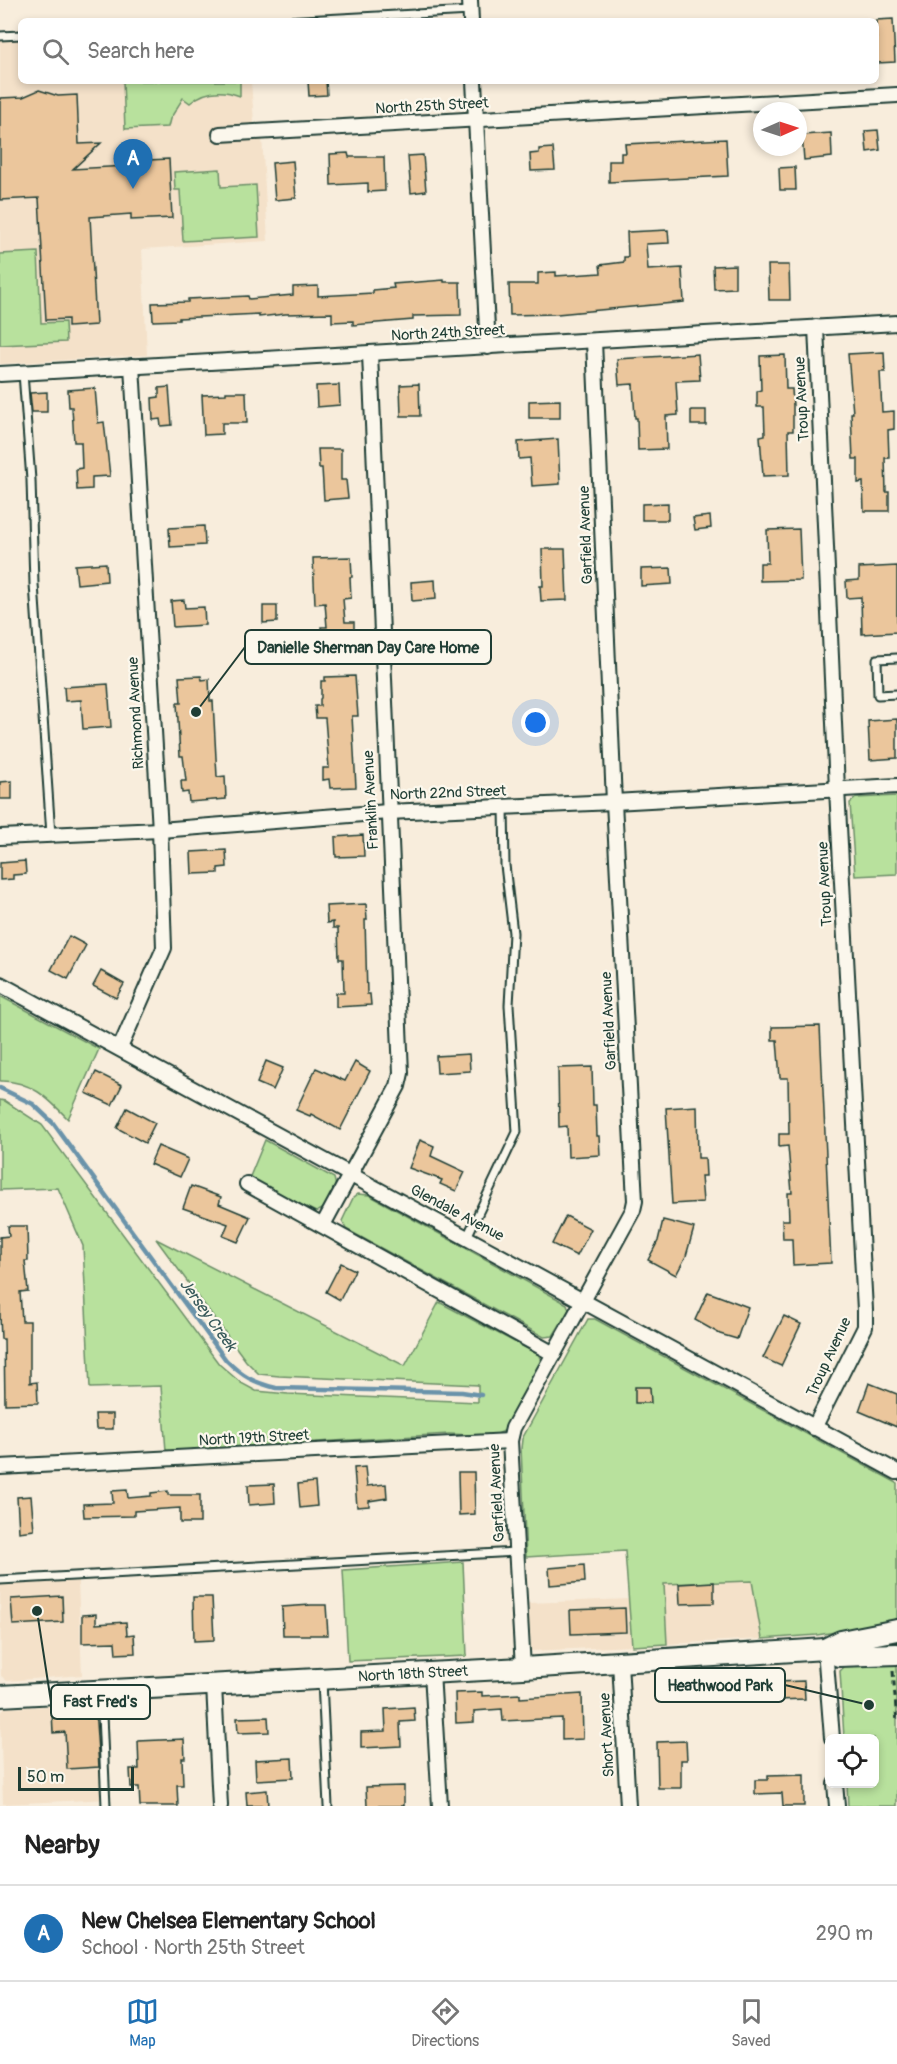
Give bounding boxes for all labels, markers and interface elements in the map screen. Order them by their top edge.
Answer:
search box [18,18,879,84]
icon: search [39,35,72,68]
text: Search here [87,37,194,65]
street label: North 25th Street [375,93,490,118]
north arrow [753,102,807,156]
pin: A [114,140,152,189]
street label: North 24th Street [391,320,506,345]
street label: Troup Avenue [790,355,814,442]
street label: Garfield Avenue [575,485,597,585]
callout: Danielle Sherman Day Care Home [245,630,491,664]
text: Danielle Sherman Day Care Home [257,638,480,658]
street label: Richmond Avenue [124,656,148,770]
your location [521,708,550,737]
street label: Franklin Avenue [359,749,383,850]
street label: North 22nd Street [389,781,507,805]
street label: Troup Avenue [813,840,837,927]
street label: Garfield Avenue [597,971,621,1071]
street label: Glendale Avenue [407,1180,508,1246]
water label: Jersey Creek [175,1275,242,1356]
street label: Troup Avenue [802,1314,856,1400]
street label: North 19th Street [198,1426,311,1450]
street label: Garfield Avenue [485,1443,509,1543]
street label: North 18th Street [357,1662,470,1686]
callout: Heathwood Park [655,1668,785,1702]
text: Heathwood Park [667,1676,773,1696]
callout: Fast Fred's [51,1685,150,1719]
text: Fast Fred's [63,1692,138,1712]
street label: Short Avenue [595,1692,619,1778]
map controls [825,1734,879,1788]
button: locate [825,1734,879,1788]
scale bar [18,1764,134,1792]
text: 50 m [27,1767,64,1787]
text: Nearby [24,1829,100,1861]
text: New Chelsea Elementary School [81,1907,376,1935]
text: A [37,1921,50,1946]
text: 290 m [816,1921,873,1946]
text: School · North 25th Street [81,1935,305,1960]
tab: Map [126,1995,159,2051]
tab: Directions [411,1995,479,2051]
tab: Saved [731,1995,771,2051]

